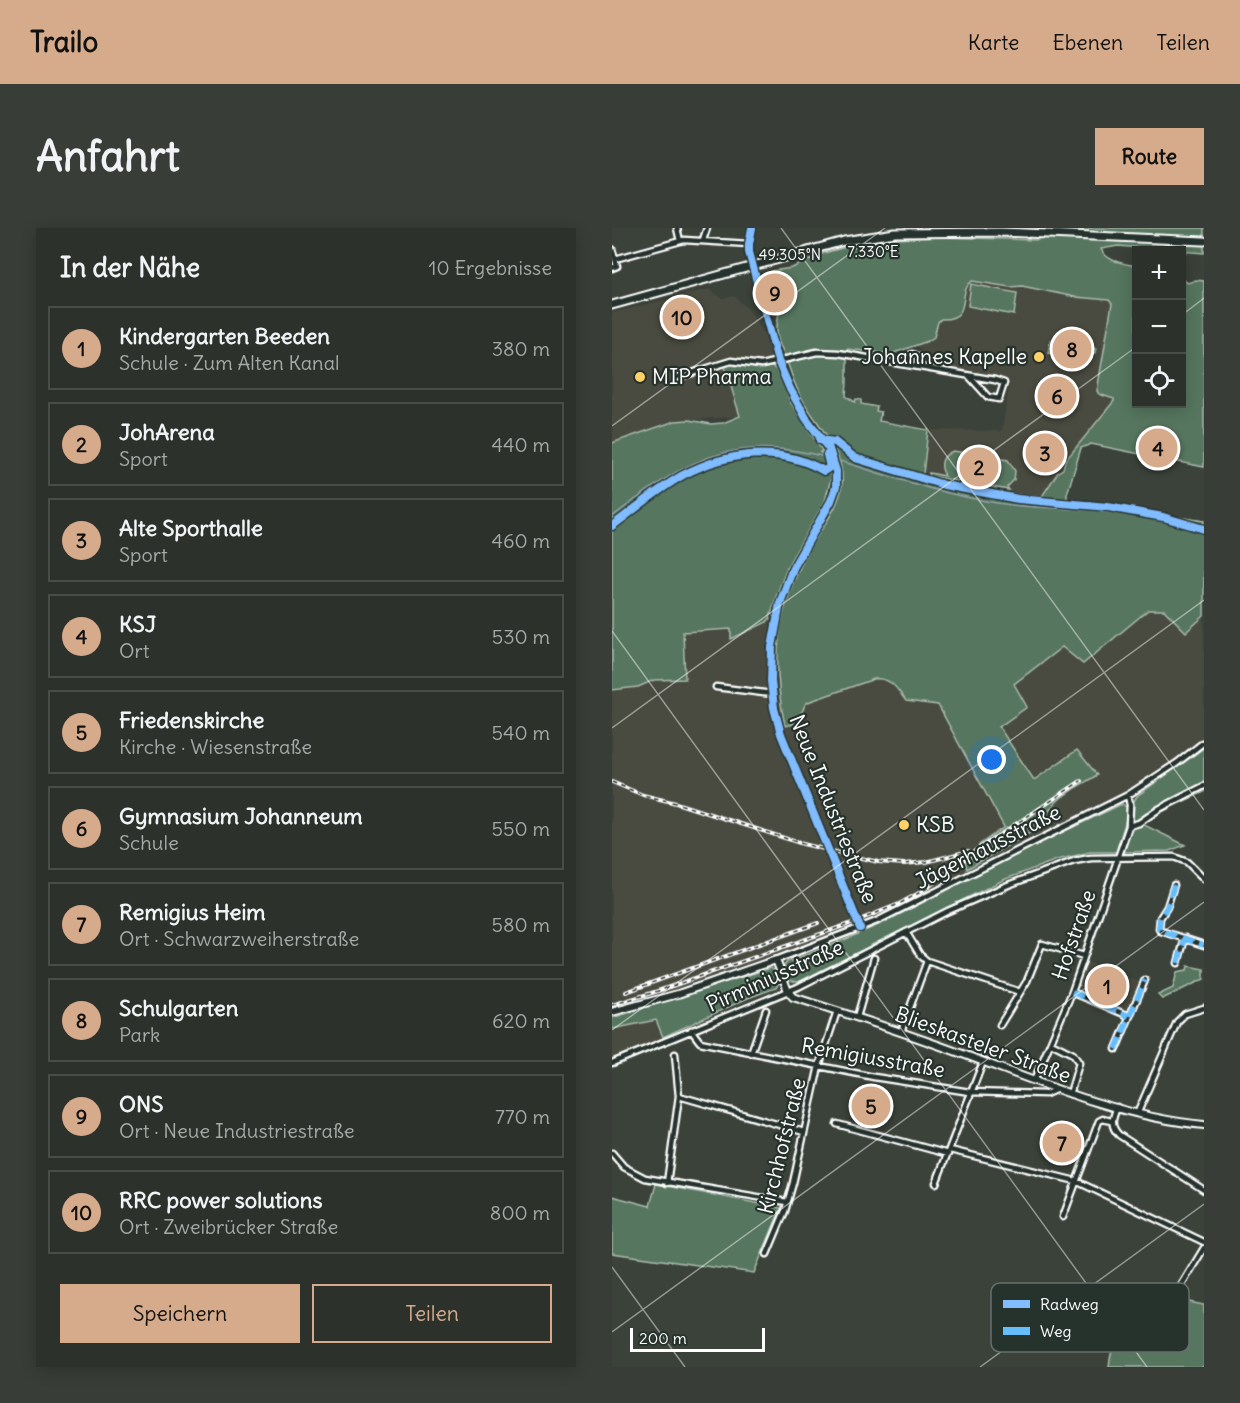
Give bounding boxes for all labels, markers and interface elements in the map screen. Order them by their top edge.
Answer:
text: Trailo [30,24,98,60]
text: Karte [968,29,1019,56]
text: Ebenen [1052,29,1123,56]
text: Teilen [1156,29,1210,56]
button: Route [1095,128,1204,185]
text: Anfahrt [36,130,180,182]
text: 7.330°E [847,242,899,261]
text: 49.305°N [759,245,821,264]
map controls [1132,246,1186,408]
button: + [1132,246,1186,300]
text: In der Nähe [60,251,200,284]
text: 10 Ergebnisse [429,255,552,280]
pin: 9 [756,270,794,316]
pin: 10 [662,294,702,340]
button: − [1132,300,1186,354]
text: Kindergarten Beeden [119,322,330,350]
pin: 8 [1052,326,1092,372]
text: 1 [78,336,85,361]
text: 380 m [492,336,550,361]
place label: Johannes Kapelle [861,343,1027,370]
text: Schule · Zum Alten Kanal [119,350,340,375]
marker: Johannes Kapelle [1032,350,1046,364]
button: locate [1132,354,1186,408]
place label: MIP Pharma [652,363,772,390]
marker: MIP Pharma [633,370,647,384]
pin: 6 [1038,374,1076,418]
text: JohArena [119,418,215,446]
pin: 4 [1138,426,1178,470]
pin: 3 [1026,430,1064,476]
text: 2 [76,432,87,457]
text: 440 m [491,432,550,457]
pin: 2 [960,444,998,490]
text: Sport [119,446,168,471]
text: Alte Sporthalle [119,514,263,542]
text: 3 [76,528,87,553]
text: 460 m [491,528,550,553]
text: Sport [119,542,168,567]
text: KSJ [119,610,156,638]
text: 4 [76,624,87,649]
text: 530 m [492,624,550,649]
text: Ort [119,638,149,663]
text: Friedenskirche [119,706,264,734]
street label: Neue Industriestraße [783,711,884,907]
text: 5 [76,720,87,745]
text: 540 m [491,720,550,745]
text: Kirche · Wiesenstraße [119,734,312,759]
your location [977,745,1006,774]
street label: Jägerhausstraße [911,798,1065,895]
text: Gymnasium Johanneum [119,802,363,830]
place label: KSB [916,811,954,838]
text: 6 [76,816,87,841]
text: 550 m [492,816,550,841]
marker: KSB [897,818,911,832]
text: Schule [119,830,179,855]
street label: Hofstraße [1046,886,1101,983]
text: Remigius Heim [119,898,266,926]
text: 7 [77,912,86,937]
text: 580 m [492,912,550,937]
text: Ort · Schwarzweiherstraße [119,926,359,951]
street label: Pirminiusstraße [702,933,848,1018]
pin: 1 [1088,964,1126,1008]
text: Schulgarten [119,994,238,1022]
street label: Blieskasteler Straße [891,1000,1075,1089]
text: 8 [76,1008,87,1033]
text: 620 m [492,1008,550,1033]
text: Park [119,1022,160,1047]
street label: Remigiusstraße [799,1032,947,1083]
street label: Kirchhofstraße [752,1075,811,1217]
pin: 5 [852,1084,890,1128]
text: ONS [119,1090,163,1118]
text: 9 [76,1104,87,1129]
text: 770 m [495,1104,550,1129]
text: Ort · Neue Industriestraße [119,1118,355,1143]
pin: 7 [1042,1120,1082,1166]
text: RRC power solutions [119,1186,322,1214]
text: 10 [71,1200,92,1225]
text: 800 m [490,1200,550,1225]
text: Ort · Zweibrücker Straße [119,1214,338,1239]
legend [991,1283,1189,1352]
button: Speichern [60,1284,300,1343]
button: Teilen [312,1284,552,1343]
text: Radweg [1040,1294,1099,1314]
text: Weg [1040,1321,1072,1341]
scale bar [630,1325,765,1352]
text: 200 m [639,1328,687,1348]

